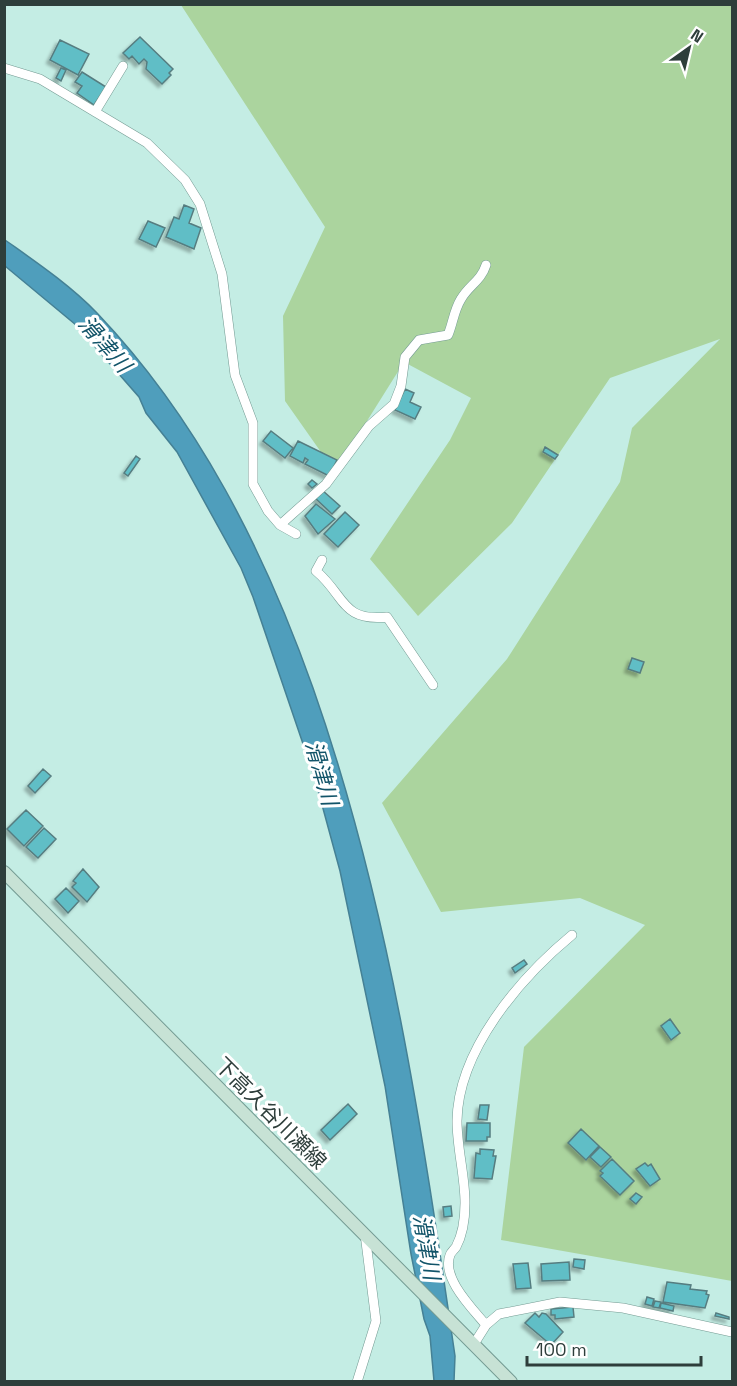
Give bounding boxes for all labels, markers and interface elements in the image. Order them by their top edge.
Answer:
north arrow [659,18,719,78]
text: N [687,24,707,48]
water label: 滑津川 [73,310,139,380]
water label: 滑津川 [299,737,345,810]
street label: 下高久谷川瀬線 [209,1051,333,1175]
water label: 滑津川 [407,1212,447,1284]
scale bar [527,1329,701,1367]
text: 100 m [536,1338,587,1361]

